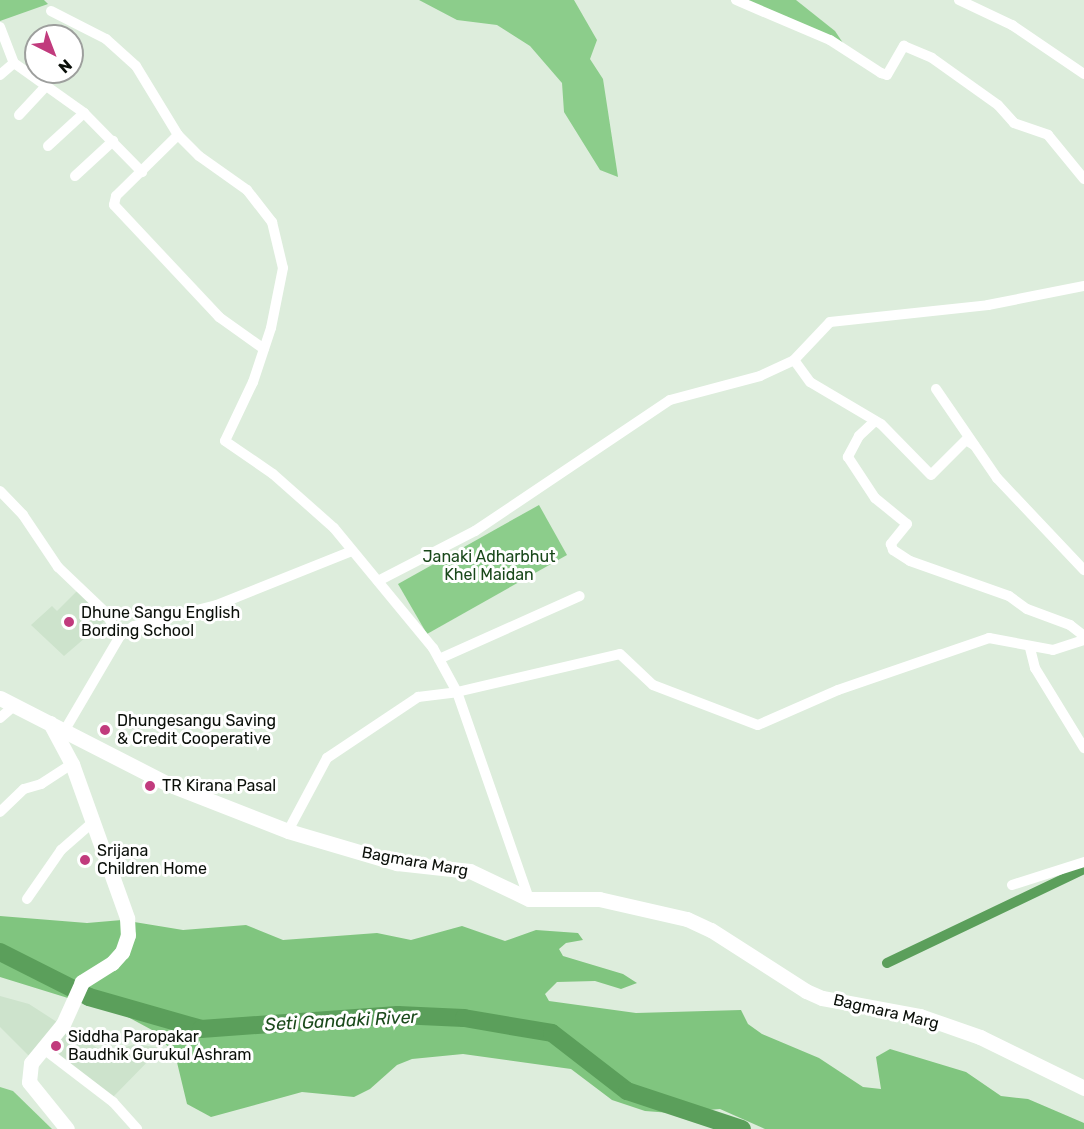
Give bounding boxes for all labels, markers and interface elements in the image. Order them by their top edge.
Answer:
north arrow [24,24,84,84]
text: N [54,55,76,77]
park label: Janaki Adharbhut Khel Maidan [422,547,556,585]
place label: Dhune Sangu English Bording School [81,603,240,641]
marker: Dhune Sangu English Bording School [62,615,76,629]
place label: Dhungesangu Saving & Credit Cooperative [117,711,276,749]
marker: Dhungesangu Saving & Credit Cooperative [98,723,112,737]
place label: TR Kirana Pasal [162,776,276,796]
marker: TR Kirana Pasal [143,779,157,793]
place label: Srijana Children Home [97,841,207,879]
street label: Bagmara Marg [360,843,470,881]
marker: Srijana Children Home [78,853,92,867]
street label: Bagmara Marg [831,991,941,1033]
water label: Seti Gandaki River [264,1006,418,1036]
place label: Siddha Paropakar Baudhik Gurukul Ashram [68,1027,252,1065]
marker: Siddha Paropakar Baudhik Gurukul Ashram [49,1039,63,1053]

